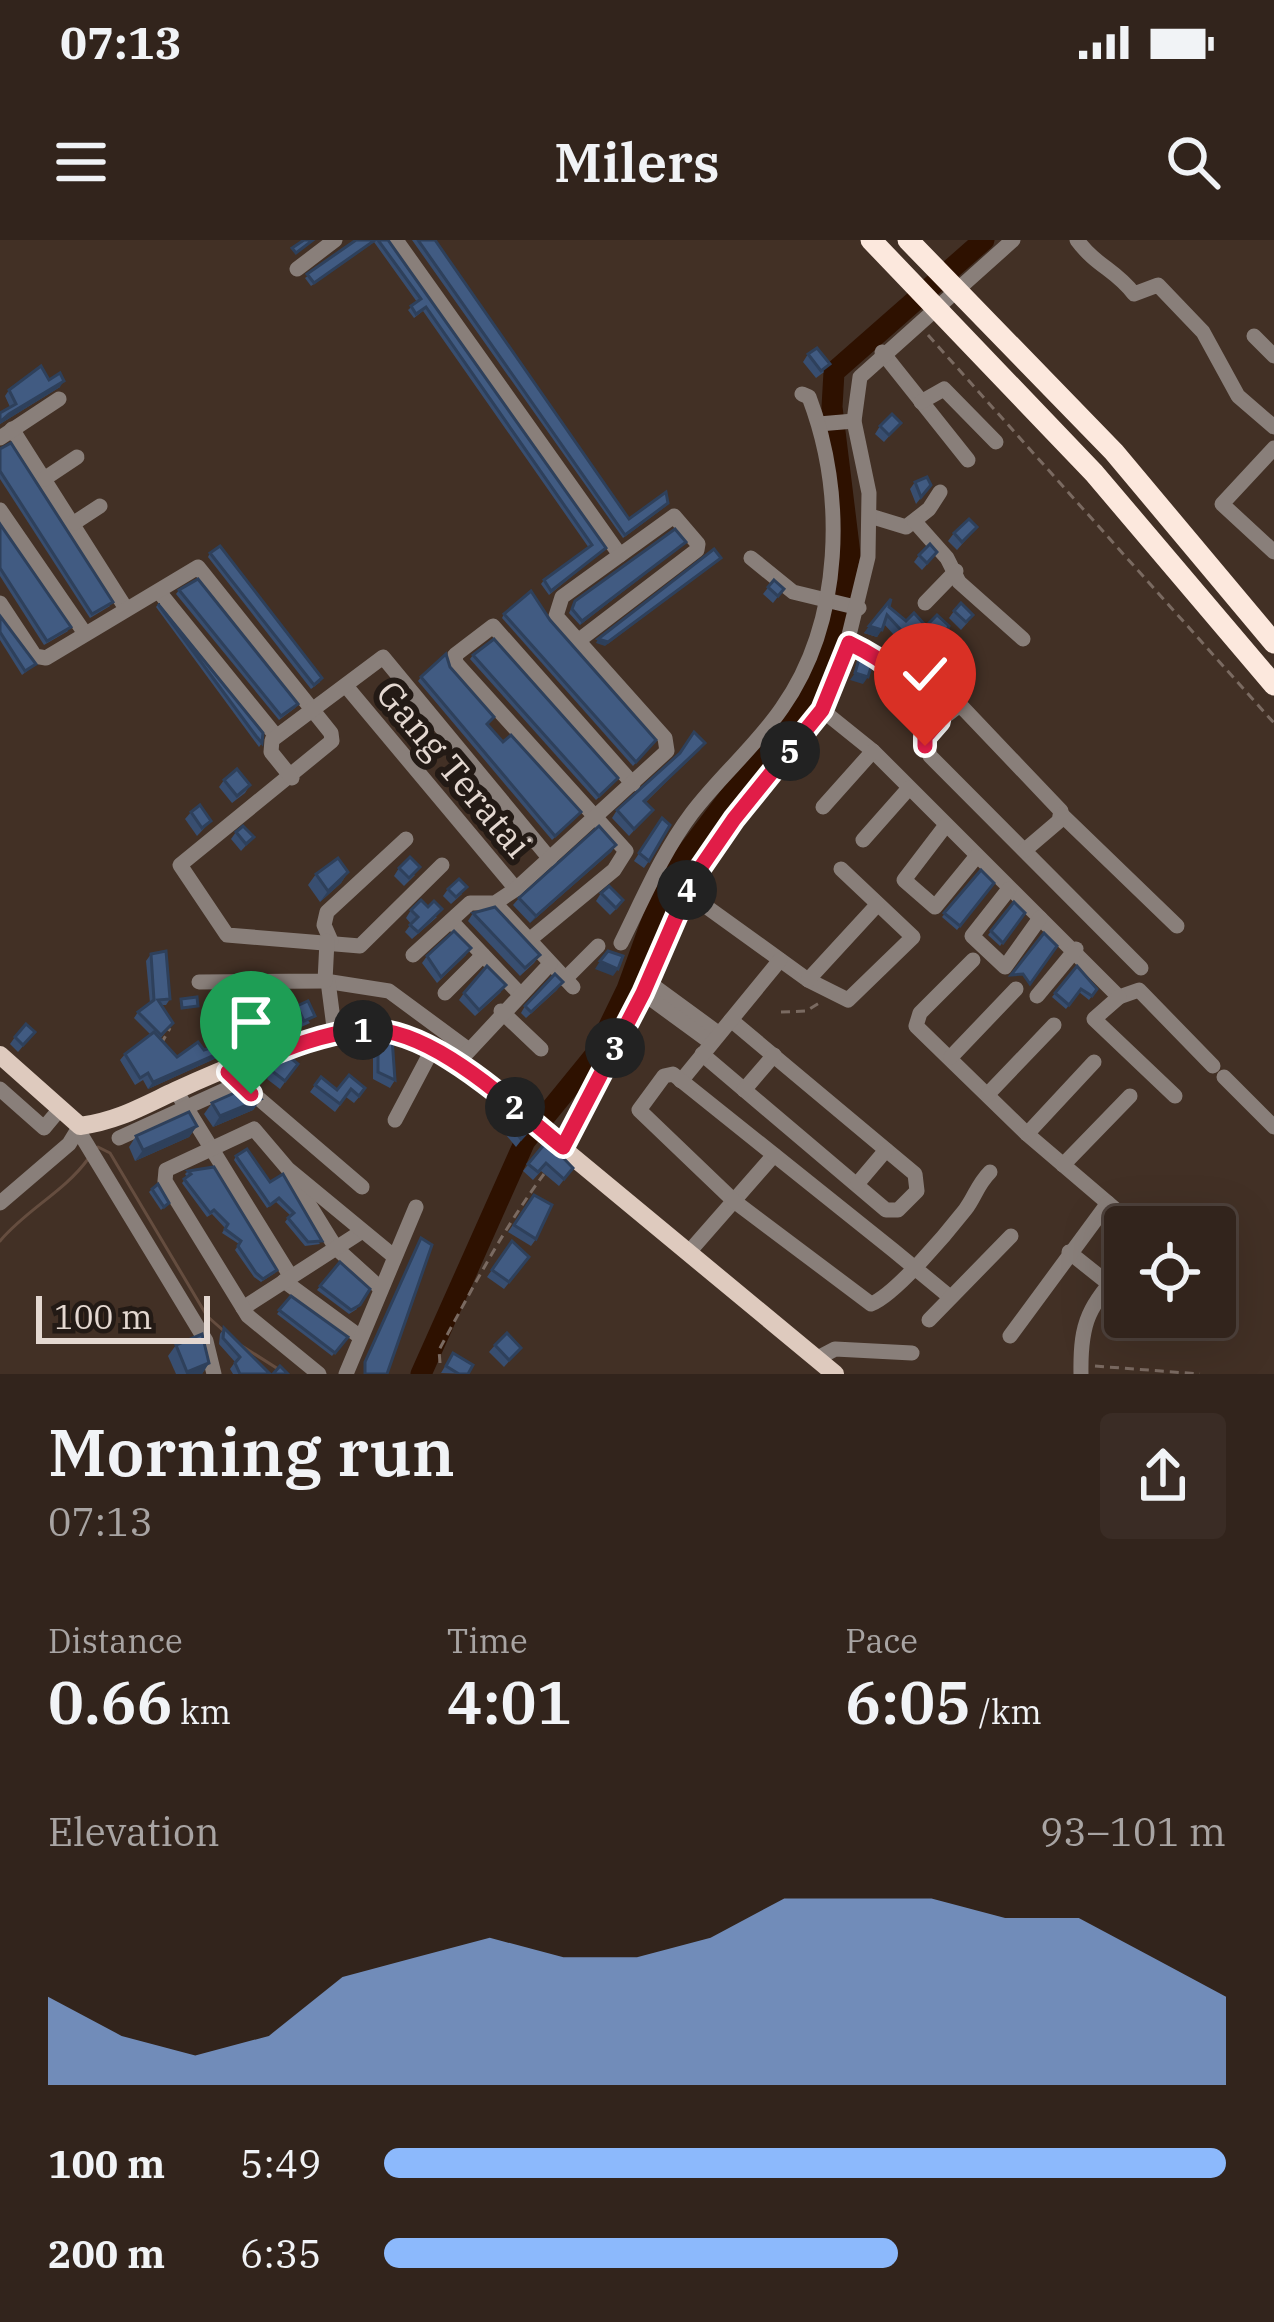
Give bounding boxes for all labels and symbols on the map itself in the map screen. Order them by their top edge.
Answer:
pin [874,623,976,746]
street label: Gang Teratai [367,670,542,867]
pin: 5 [760,721,820,781]
pin: 4 [657,860,717,920]
pin [200,971,302,1094]
pin: 1 [333,1000,393,1060]
pin: 3 [585,1018,645,1078]
pin: 2 [485,1077,545,1137]
scale bar [36,1290,210,1343]

